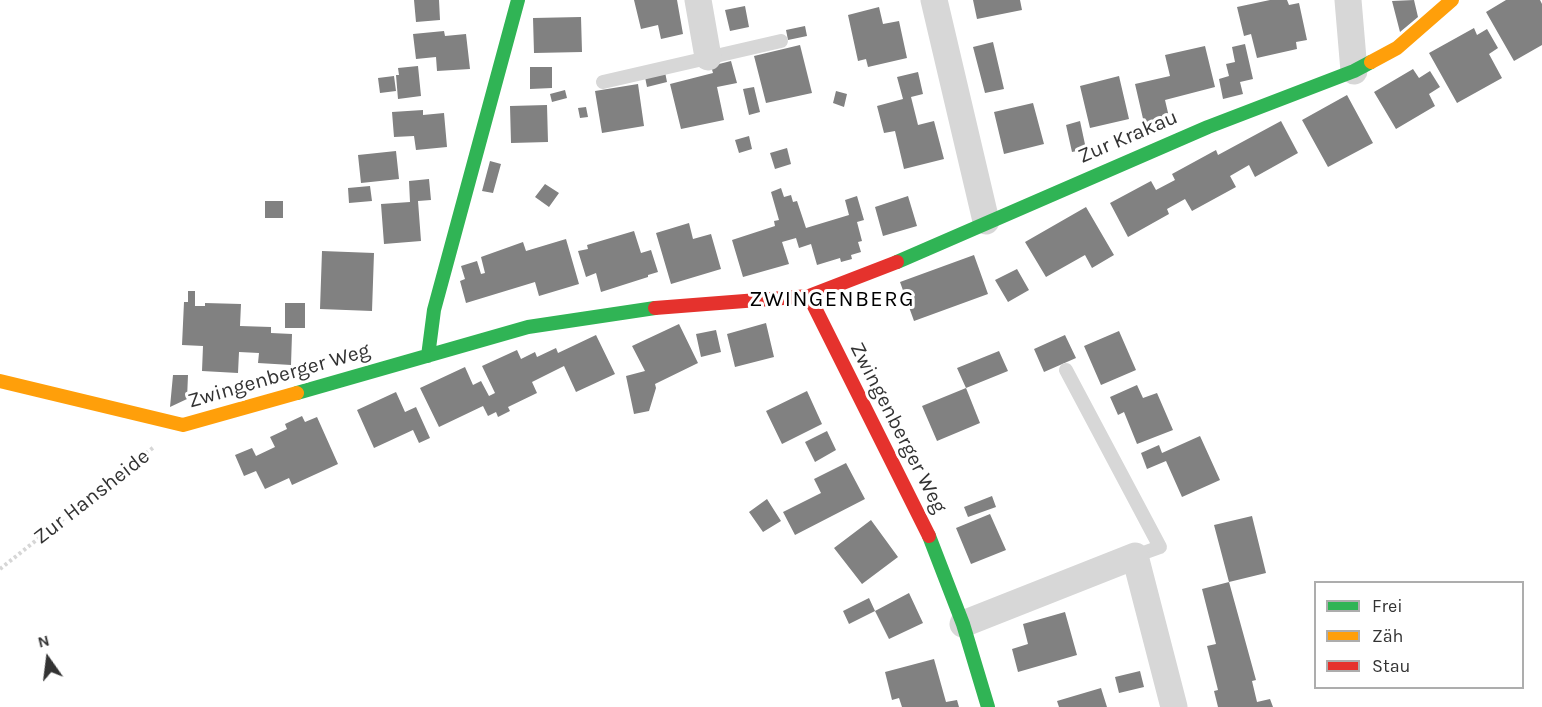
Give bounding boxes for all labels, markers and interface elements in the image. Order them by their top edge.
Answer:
street label: Zur Krakau [1074,105,1182,169]
district label: ZWINGENBERG [749,287,915,313]
street label: Zwingenberger Weg [185,338,373,414]
street label: Zwingenberger Weg [844,338,952,518]
street label: Zur Hansheide [29,444,155,550]
legend [1314,581,1524,689]
text: Frei [1372,595,1403,617]
text: Zäh [1372,625,1403,647]
north arrow [18,629,78,689]
text: N [36,630,51,652]
text: Stau [1372,655,1410,677]

